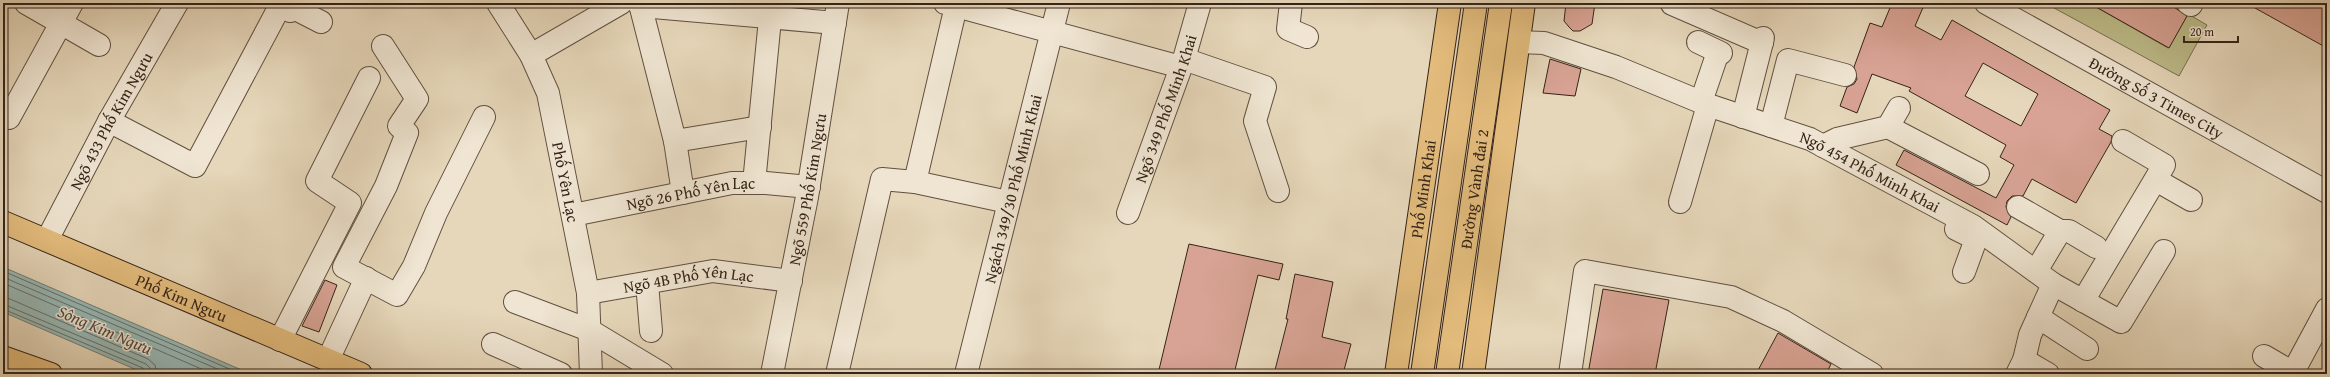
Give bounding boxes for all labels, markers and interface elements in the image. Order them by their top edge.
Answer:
scale bar [2184,18,2238,44]
text: 20 m [2190,23,2214,40]
street label: Ngõ 349 Phố Minh Khai [1128,31,1203,186]
street label: Ngõ 433 Phố Kim Ngưu [63,47,158,194]
street label: Đường Số 3 Times City [2085,50,2228,145]
street label: Ngách 349/30 Phố Minh Khai [977,91,1048,286]
street label: Ngõ 559 Phố Kim Ngưu [782,111,832,267]
street label: Ngõ 454 Phố Minh Khai [1797,125,1945,219]
street label: Đường Vành đai 2 [1453,128,1494,250]
street label: Phố Minh Khai [1404,138,1442,240]
street label: Phố Yên Lạc [546,140,586,224]
street label: Ngõ 26 Phố Yên Lạc [624,171,755,216]
street label: Ngõ 4B Phố Yên Lạc [621,259,755,299]
street label: Phố Kim Ngưu [132,268,231,328]
water label: Sông Kim Ngưu [54,298,157,361]

